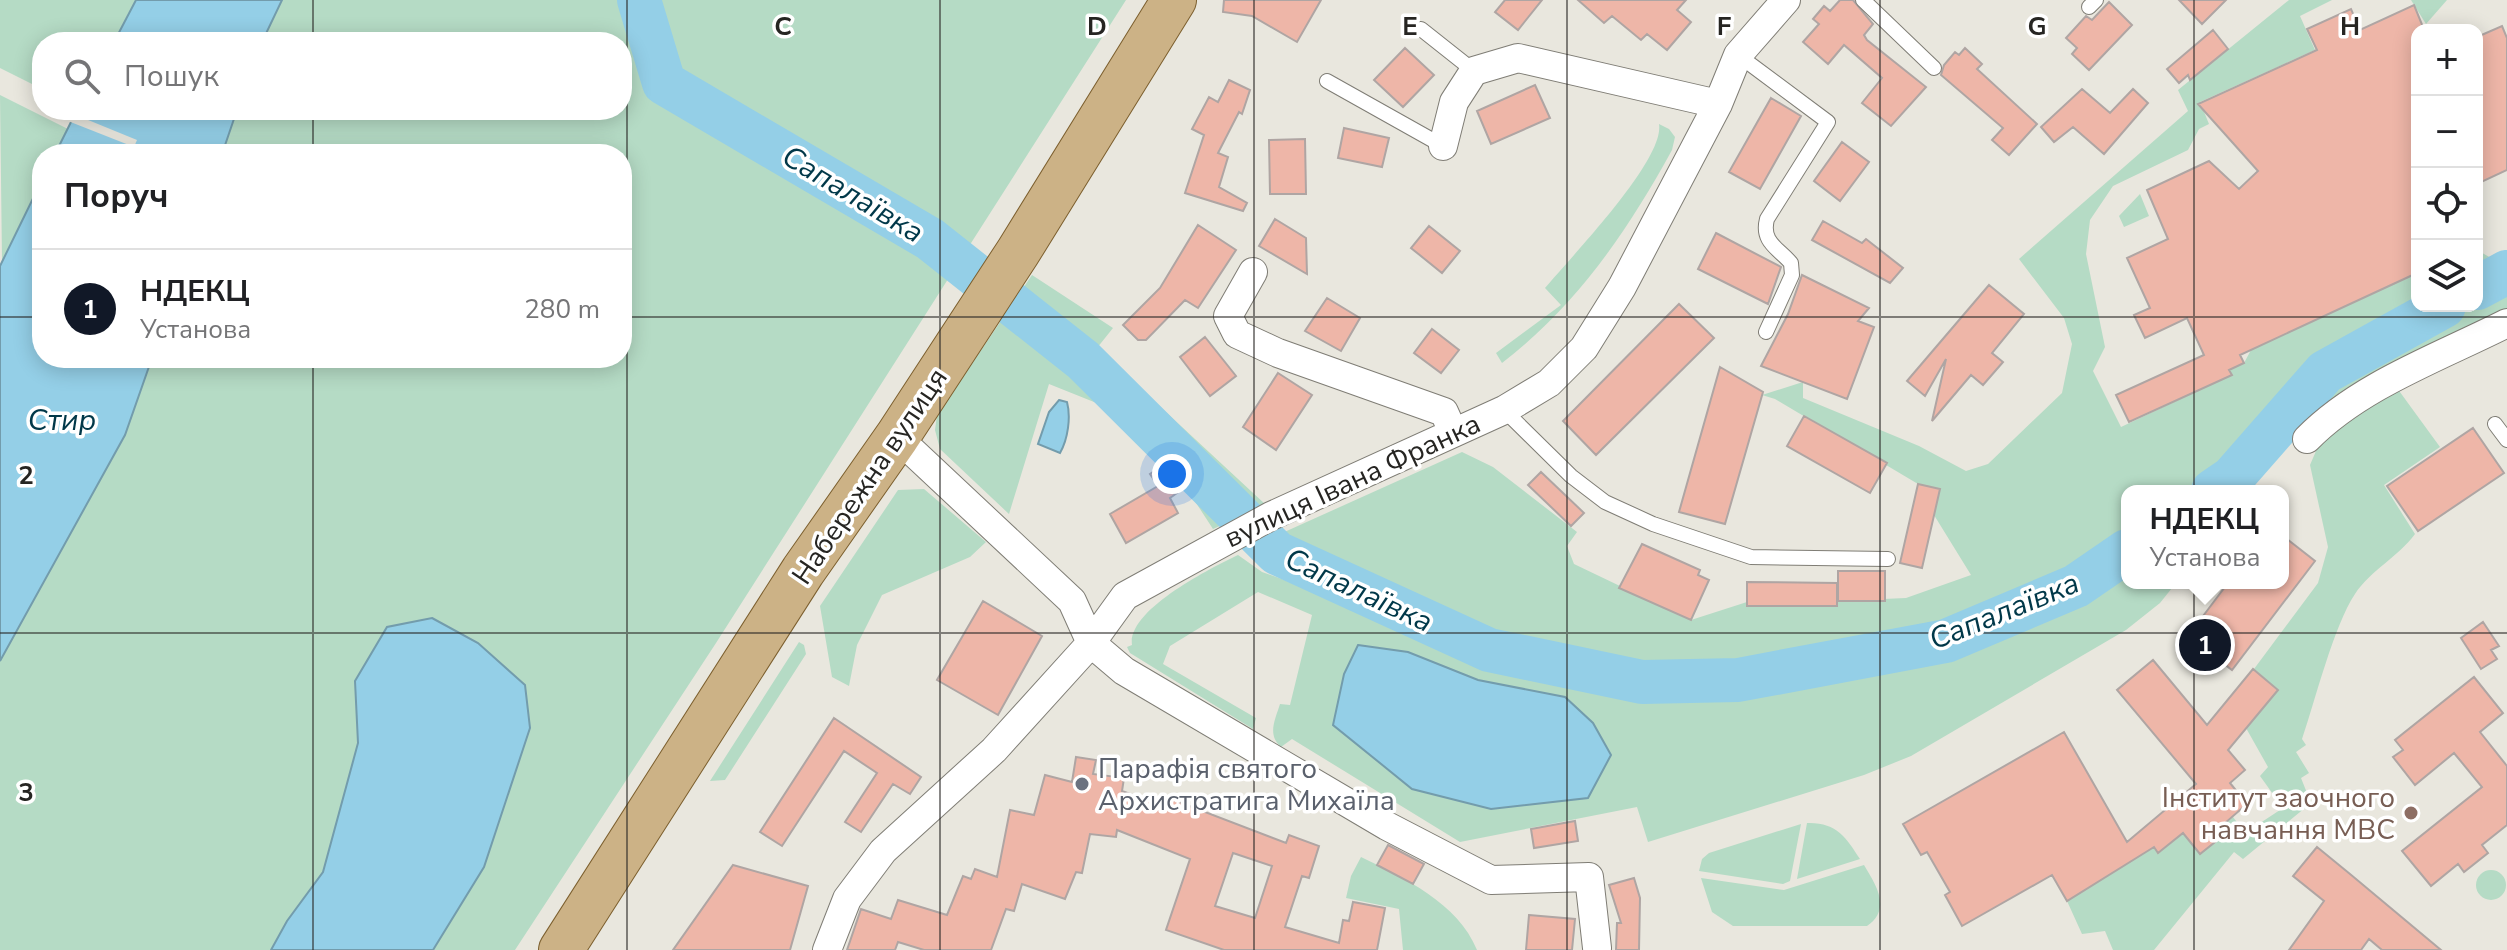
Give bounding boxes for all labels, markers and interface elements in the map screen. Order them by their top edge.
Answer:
text: C [774,9,792,44]
text: D [1087,9,1107,44]
text: E [1402,9,1418,44]
text: F [1717,9,1731,44]
text: G [2027,9,2047,44]
text: H [2340,9,2360,44]
map controls [2411,24,2483,312]
button: + [2411,24,2483,96]
search box [32,32,632,120]
icon: search [60,54,104,98]
text: Пошук [124,56,219,97]
button: − [2411,96,2483,168]
water label: Сапалаївка [774,136,931,253]
button: locate [2411,168,2483,240]
text: Поруч [64,173,169,219]
button: layers [2411,240,2483,312]
text: НДЕКЦ [140,271,250,312]
text: 1 [82,292,98,327]
text: 280 m [524,292,600,327]
text: Установа [140,312,251,347]
street label: Набережна вулиця [783,361,956,592]
water label: Стир [28,400,96,441]
street label: вулиця Івана Франка [1218,405,1487,557]
your location [1152,454,1192,494]
text: 2 [18,458,34,493]
popup [2121,485,2289,589]
text: НДЕКЦ [2149,499,2259,540]
water label: Сапалаївка [1278,538,1439,643]
text: Установа [2149,540,2261,575]
water label: Сапалаївка [1923,563,2085,660]
pin: 1 [2179,615,2231,675]
place label: Парафія святого Архистратига Михаїла [1098,750,1395,820]
text: 3 [18,775,34,810]
marker: Парафія святого Архистратига Михаїла [1073,775,1091,793]
place label: Інститут заочного навчання МВС [2162,779,2395,849]
marker: Інститут заочного навчання МВС [2402,804,2420,822]

